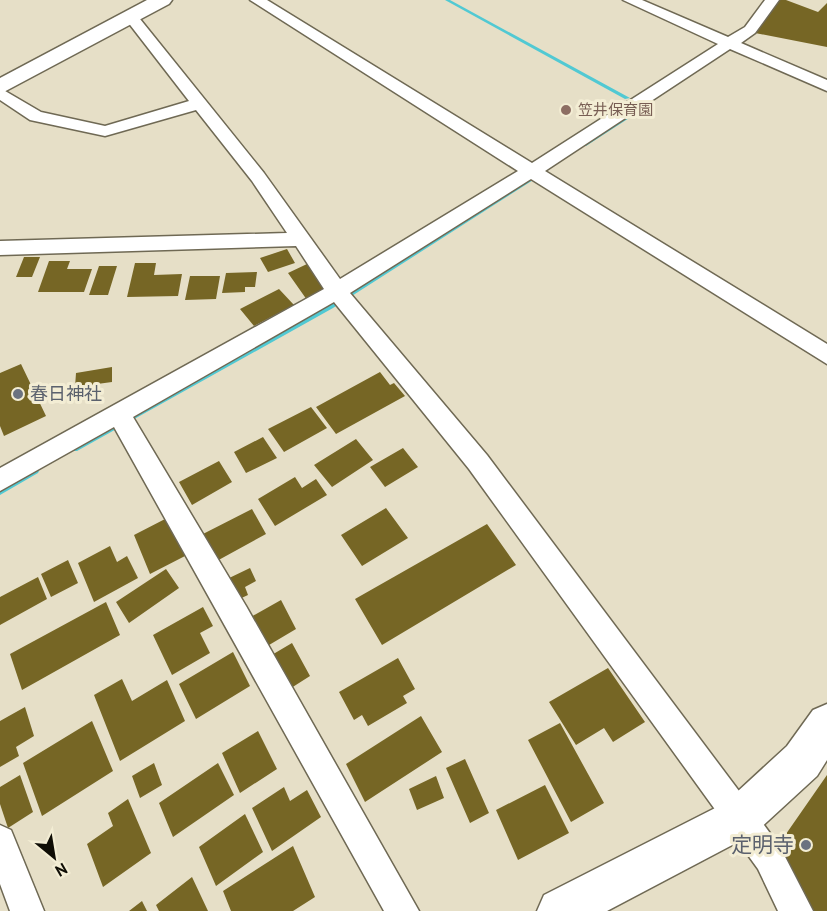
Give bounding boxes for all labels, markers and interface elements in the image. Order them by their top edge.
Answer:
place label: 笠井保育園 [578,100,653,119]
marker: 笠井保育園 [559,103,573,117]
place label: 春日神社 [30,382,102,405]
marker: 春日神社 [11,387,25,401]
north arrow [24,827,84,887]
place label: 定明寺 [731,831,794,858]
marker: 定明寺 [799,838,813,852]
text: N [52,859,71,881]

